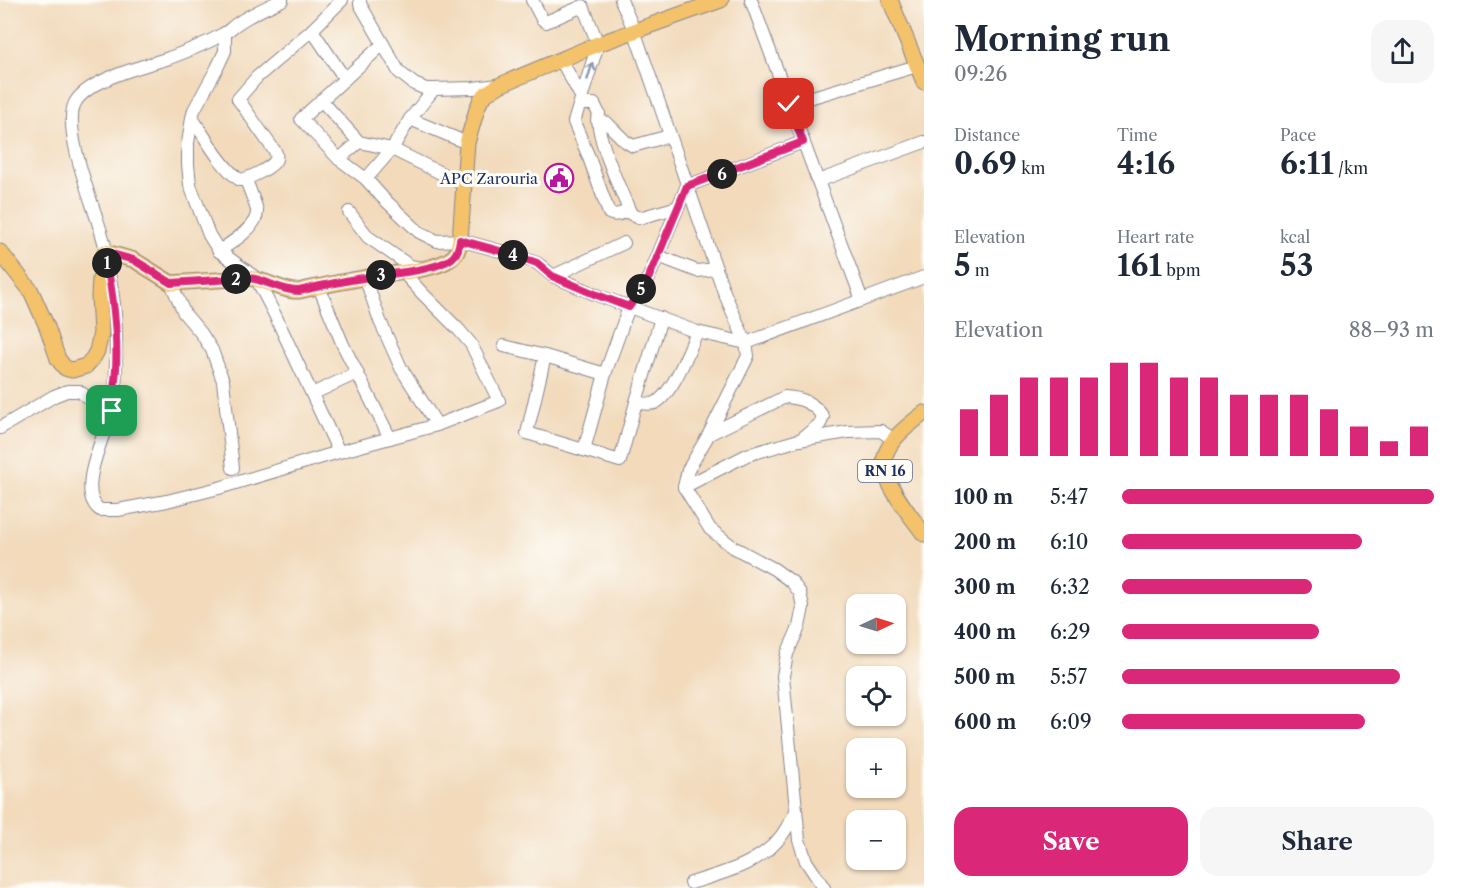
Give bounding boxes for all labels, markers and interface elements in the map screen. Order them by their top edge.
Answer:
text: Morning run [954,19,1170,60]
button: share [1371,20,1434,83]
one-way arrow [585,62,596,81]
text: 09:26 [954,62,1007,86]
pin [763,78,814,129]
icon: check [772,87,805,120]
text: Distance [954,125,1020,145]
text: Time [1117,125,1157,145]
text: Pace [1280,125,1316,145]
text: 0.69 [954,145,1017,182]
text: 4:16 [1117,145,1175,182]
text: 6:11 [1280,145,1334,182]
text: km [1017,158,1045,178]
text: /km [1334,158,1368,178]
pin: 6 [707,159,737,189]
public building icon: APC Zarouria [543,162,575,194]
text: 6 [717,164,727,184]
place label: APC Zarouria [439,169,538,188]
text: Elevation [954,227,1025,247]
text: Heart rate [1117,227,1194,247]
text: kcal [1280,227,1310,247]
pin: 4 [498,240,528,270]
text: 4 [508,245,518,265]
text: 5 [954,247,971,284]
text: 161 [1117,247,1162,284]
text: 53 [1280,247,1314,284]
pin: 1 [92,248,122,278]
text: 1 [103,253,111,273]
pin: 3 [366,260,396,290]
text: m [971,260,990,280]
text: bpm [1162,260,1201,280]
pin: 2 [221,264,251,294]
text: 3 [376,265,386,285]
text: 2 [231,269,241,289]
pin: 5 [626,274,656,304]
text: 5 [637,279,645,299]
text: Elevation [954,318,1043,342]
text: 88–93 m [1349,318,1434,342]
pin [86,385,137,436]
icon: arrive [95,394,128,427]
road number: RN 16 [858,460,912,482]
text: 100 m [954,485,1013,509]
text: 5:47 [1050,485,1088,509]
text: 200 m [954,530,1016,554]
text: 6:10 [1050,530,1088,554]
text: 300 m [954,575,1016,599]
text: 6:32 [1050,575,1090,599]
north arrow [846,594,906,654]
map controls [846,594,906,870]
text: 400 m [954,620,1016,644]
text: 6:29 [1050,620,1091,644]
text: 500 m [954,665,1015,689]
text: 5:57 [1050,665,1087,689]
button: locate [846,666,906,726]
text: 600 m [954,710,1016,734]
text: 6:09 [1050,710,1092,734]
button: + [846,738,906,798]
button: Save [954,807,1188,876]
button: Share [1200,807,1434,876]
button: − [846,810,906,870]

